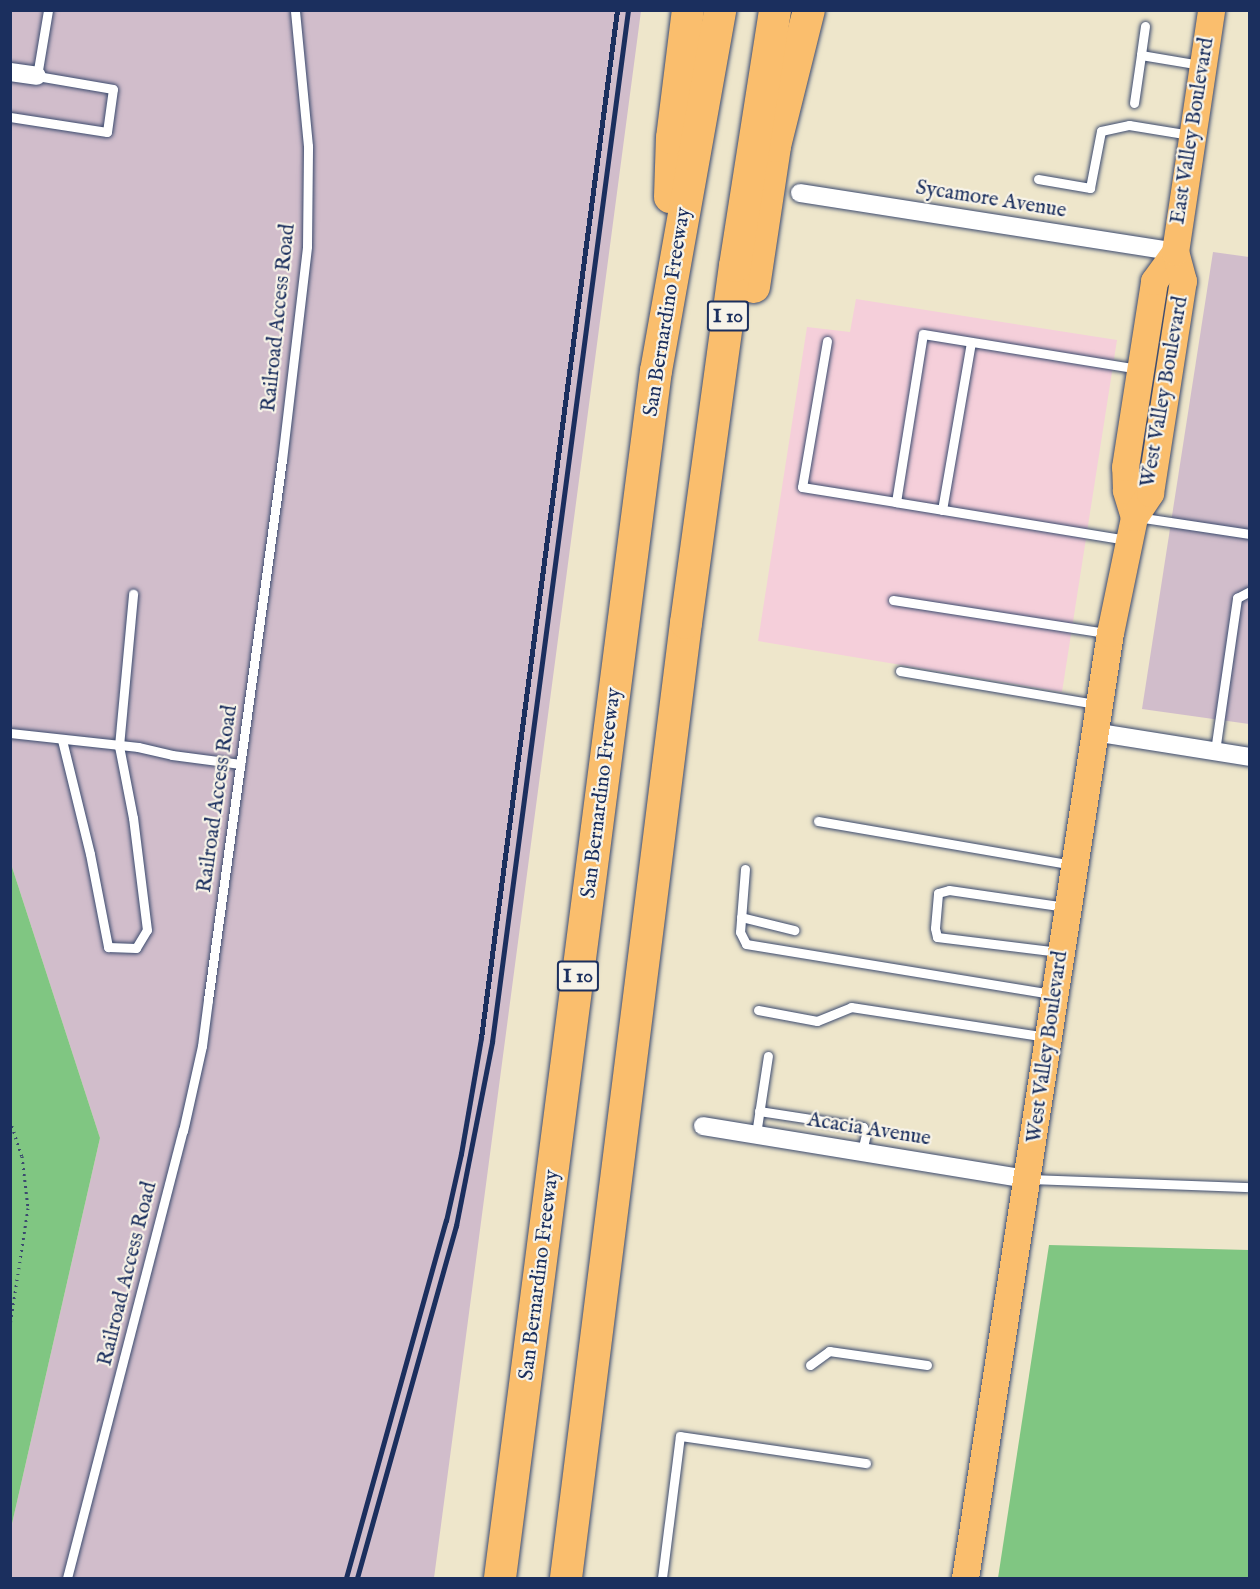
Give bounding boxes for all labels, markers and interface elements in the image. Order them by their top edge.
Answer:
street label: East Valley Boulevard [1166,36,1220,226]
street label: Sycamore Avenue [914,176,1068,224]
street label: San Bernardino Freeway [639,205,697,419]
street label: Railroad Access Road [257,223,301,413]
street label: West Valley Boulevard [1136,294,1194,490]
road number: I 10 [706,299,750,333]
street label: San Bernardino Freeway [577,686,627,900]
street label: Railroad Access Road [192,704,244,894]
street label: West Valley Boulevard [1022,949,1074,1145]
road number: I 10 [556,959,600,993]
street label: Acacia Avenue [805,1108,933,1152]
street label: San Bernardino Freeway [515,1168,565,1382]
street label: Railroad Access Road [93,1179,163,1369]

